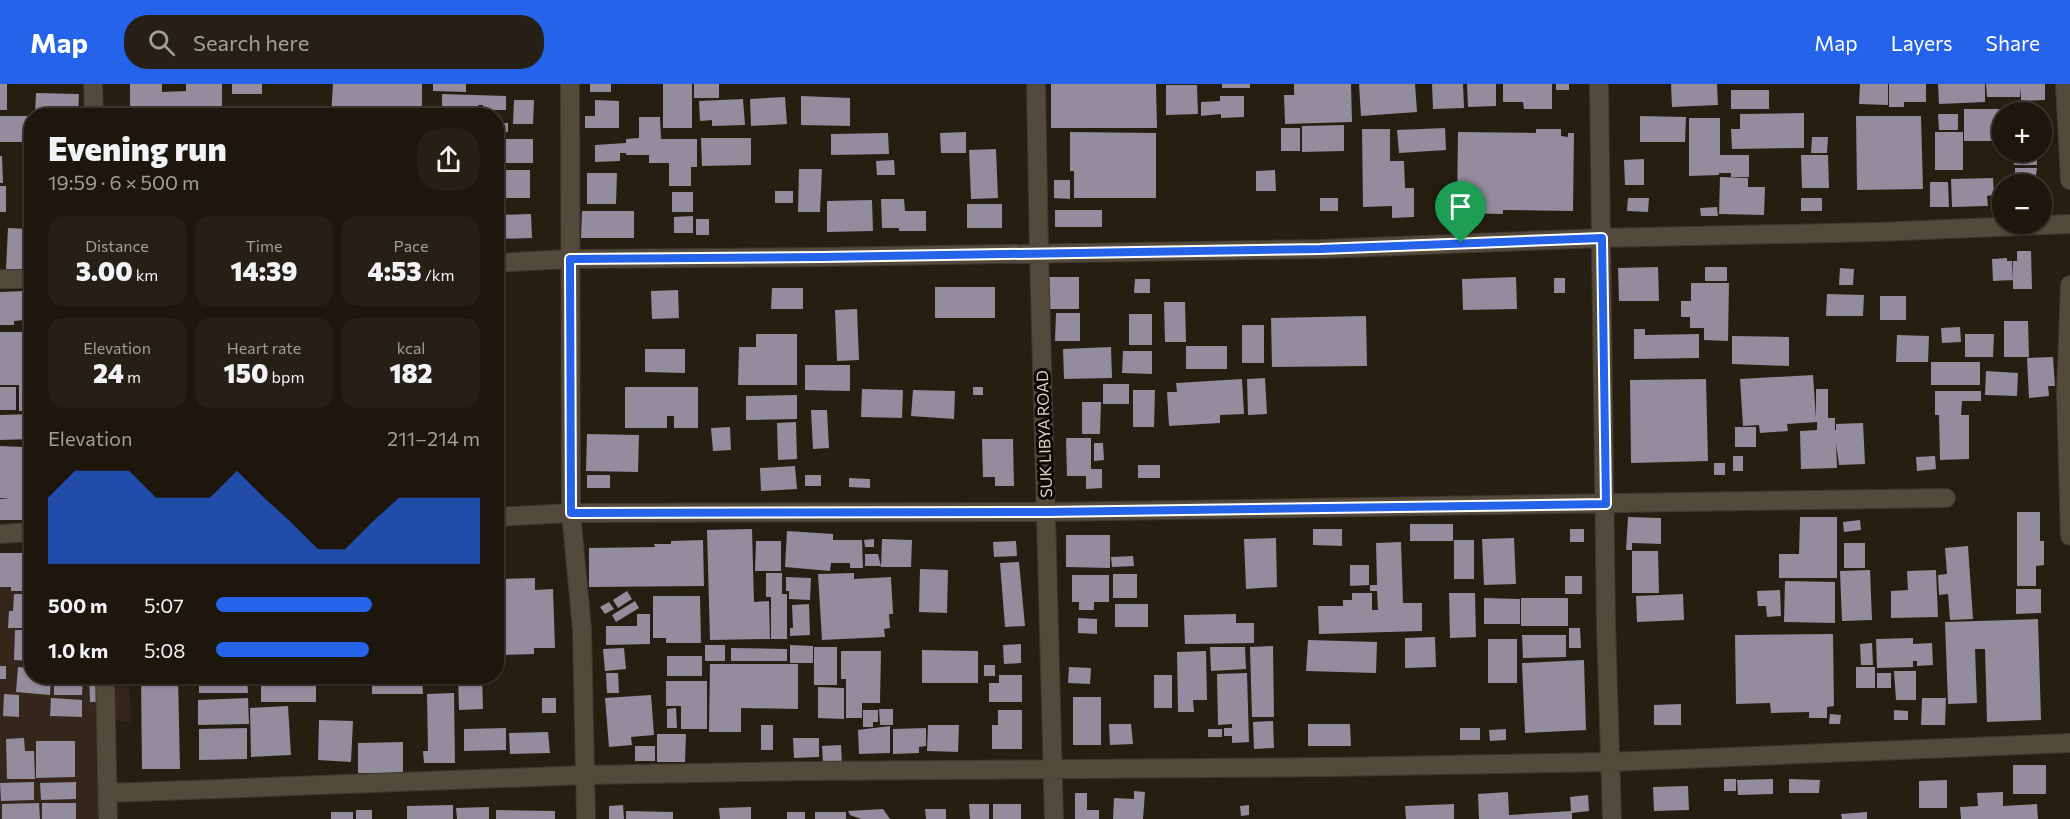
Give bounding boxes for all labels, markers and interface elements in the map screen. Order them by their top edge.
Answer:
search box [124,15,544,69]
text: Map [30,25,88,59]
icon: search [145,26,178,59]
text: Search here [193,29,309,56]
text: Map [1814,30,1858,55]
text: Layers [1891,30,1953,55]
text: Share [1986,30,2040,55]
map controls [1992,102,2052,234]
button: + [1992,102,2052,162]
text: Evening run [48,127,227,168]
button: share [417,128,480,191]
text: 19:59 · 6 × 500 m [48,170,199,194]
button: − [1992,174,2052,234]
pin [1435,181,1486,243]
icon: arrive [1444,190,1477,223]
text: Distance [85,236,149,255]
text: Time [246,236,282,255]
text: Pace [394,236,428,255]
text: 3.00 [76,255,133,286]
text: 14:39 [230,255,298,286]
text: 4:53 [368,255,422,286]
text: km [133,265,158,284]
text: /km [422,265,454,284]
text: Elevation [83,338,151,357]
text: Heart rate [227,338,301,357]
text: kcal [397,338,425,357]
text: 24 [93,357,124,388]
text: 150 [224,357,268,388]
text: 182 [389,357,433,388]
text: m [124,367,141,386]
text: bpm [268,367,304,386]
street label: SUK LIBYA ROAD [1032,370,1055,498]
text: Elevation [48,426,133,450]
text: 211–214 m [387,426,480,450]
text: 500 m [48,593,108,617]
text: 5:07 [144,593,184,617]
text: 1.0 km [48,638,108,662]
text: 5:08 [144,638,185,662]

